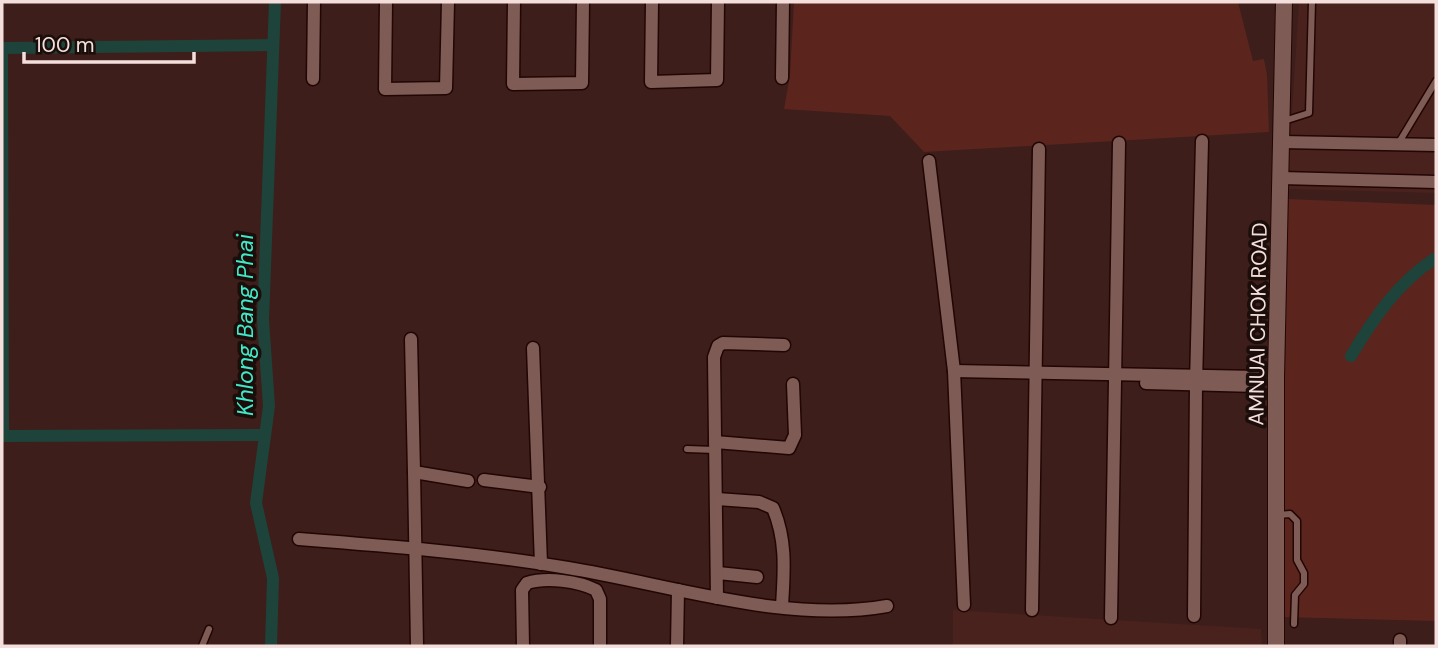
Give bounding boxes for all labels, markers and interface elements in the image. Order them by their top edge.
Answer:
scale bar [24,21,194,65]
text: 100 m [35,31,95,59]
street label: AMNUAI CHOK ROAD [1242,222,1274,426]
water label: Khlong Bang Phai [230,234,260,416]

